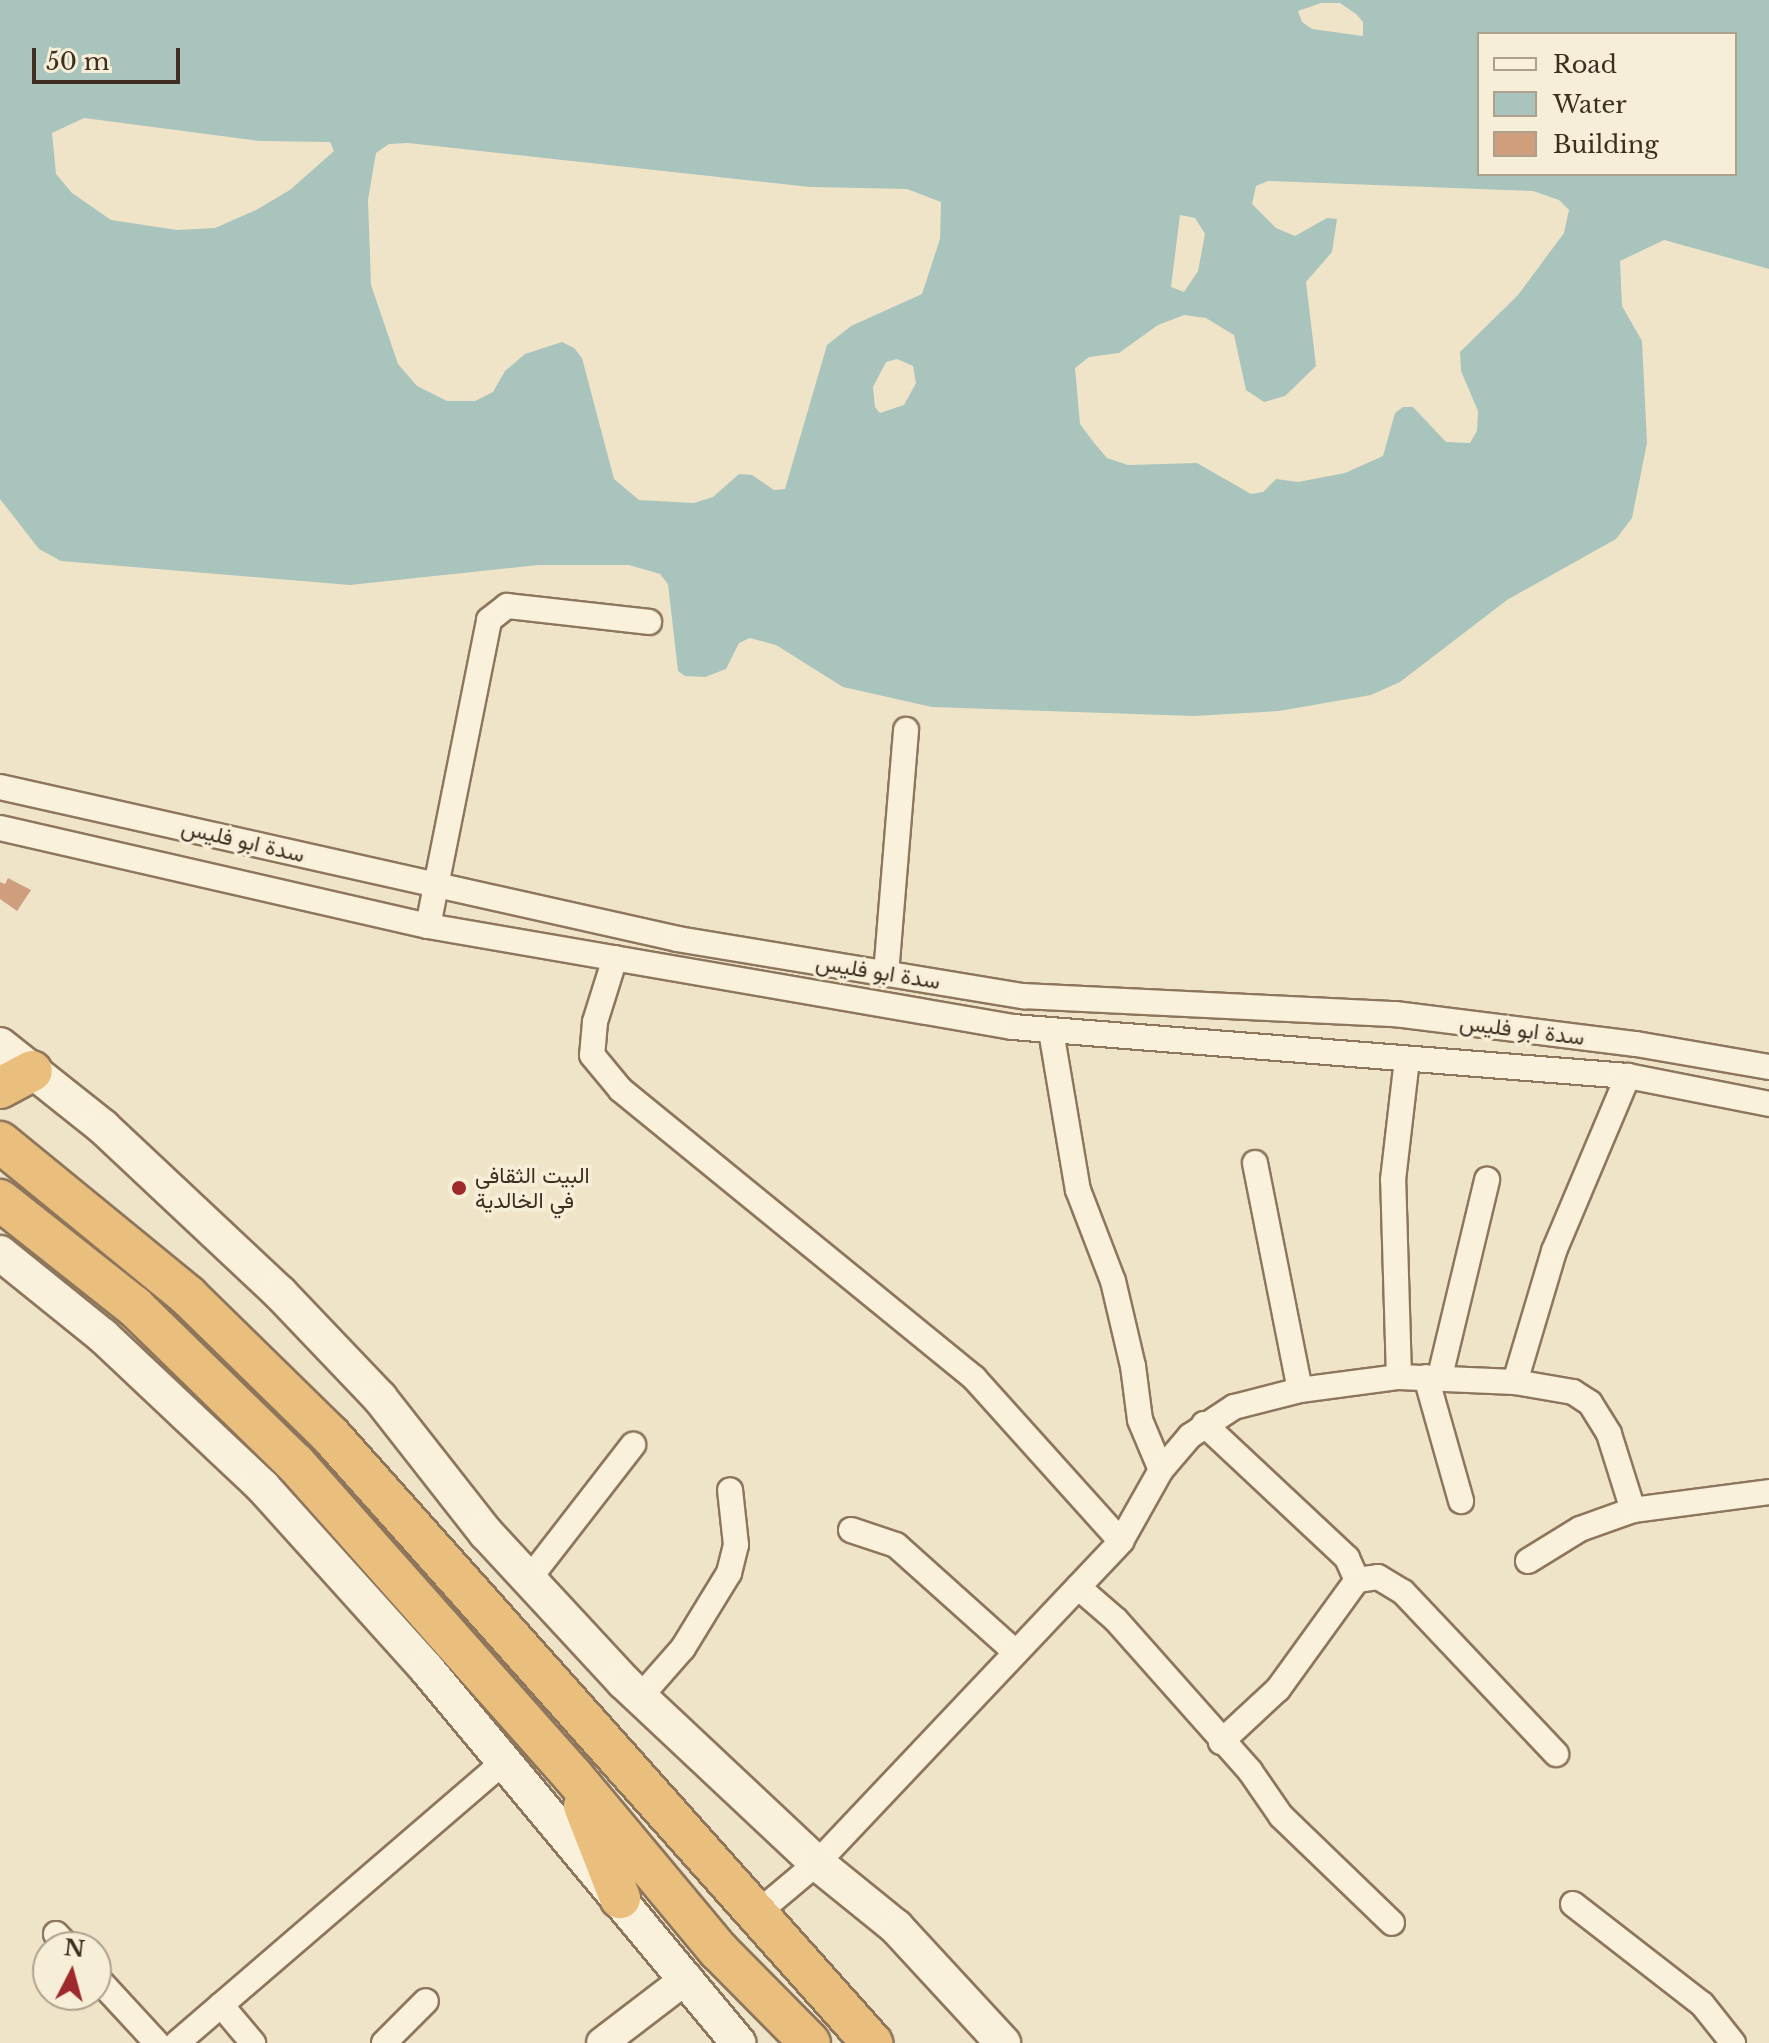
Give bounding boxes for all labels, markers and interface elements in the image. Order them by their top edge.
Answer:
scale bar [36,32,184,82]
legend [1477,32,1737,176]
text: 50 m [46,47,109,76]
text: Road [1553,50,1617,79]
text: Water [1553,90,1627,119]
text: Building [1553,130,1659,159]
street label: سدة ابو فليس [179,814,307,868]
street label: سدة ابو فليس [814,949,942,995]
street label: سدة ابو فليس [1458,1009,1586,1051]
place label: البيت الثقافي في الخالدية [475,1162,590,1214]
marker: البيت الثقافي في الخالدية [450,1179,468,1197]
north arrow [32,1931,112,2011]
text: N [63,1934,86,1963]

